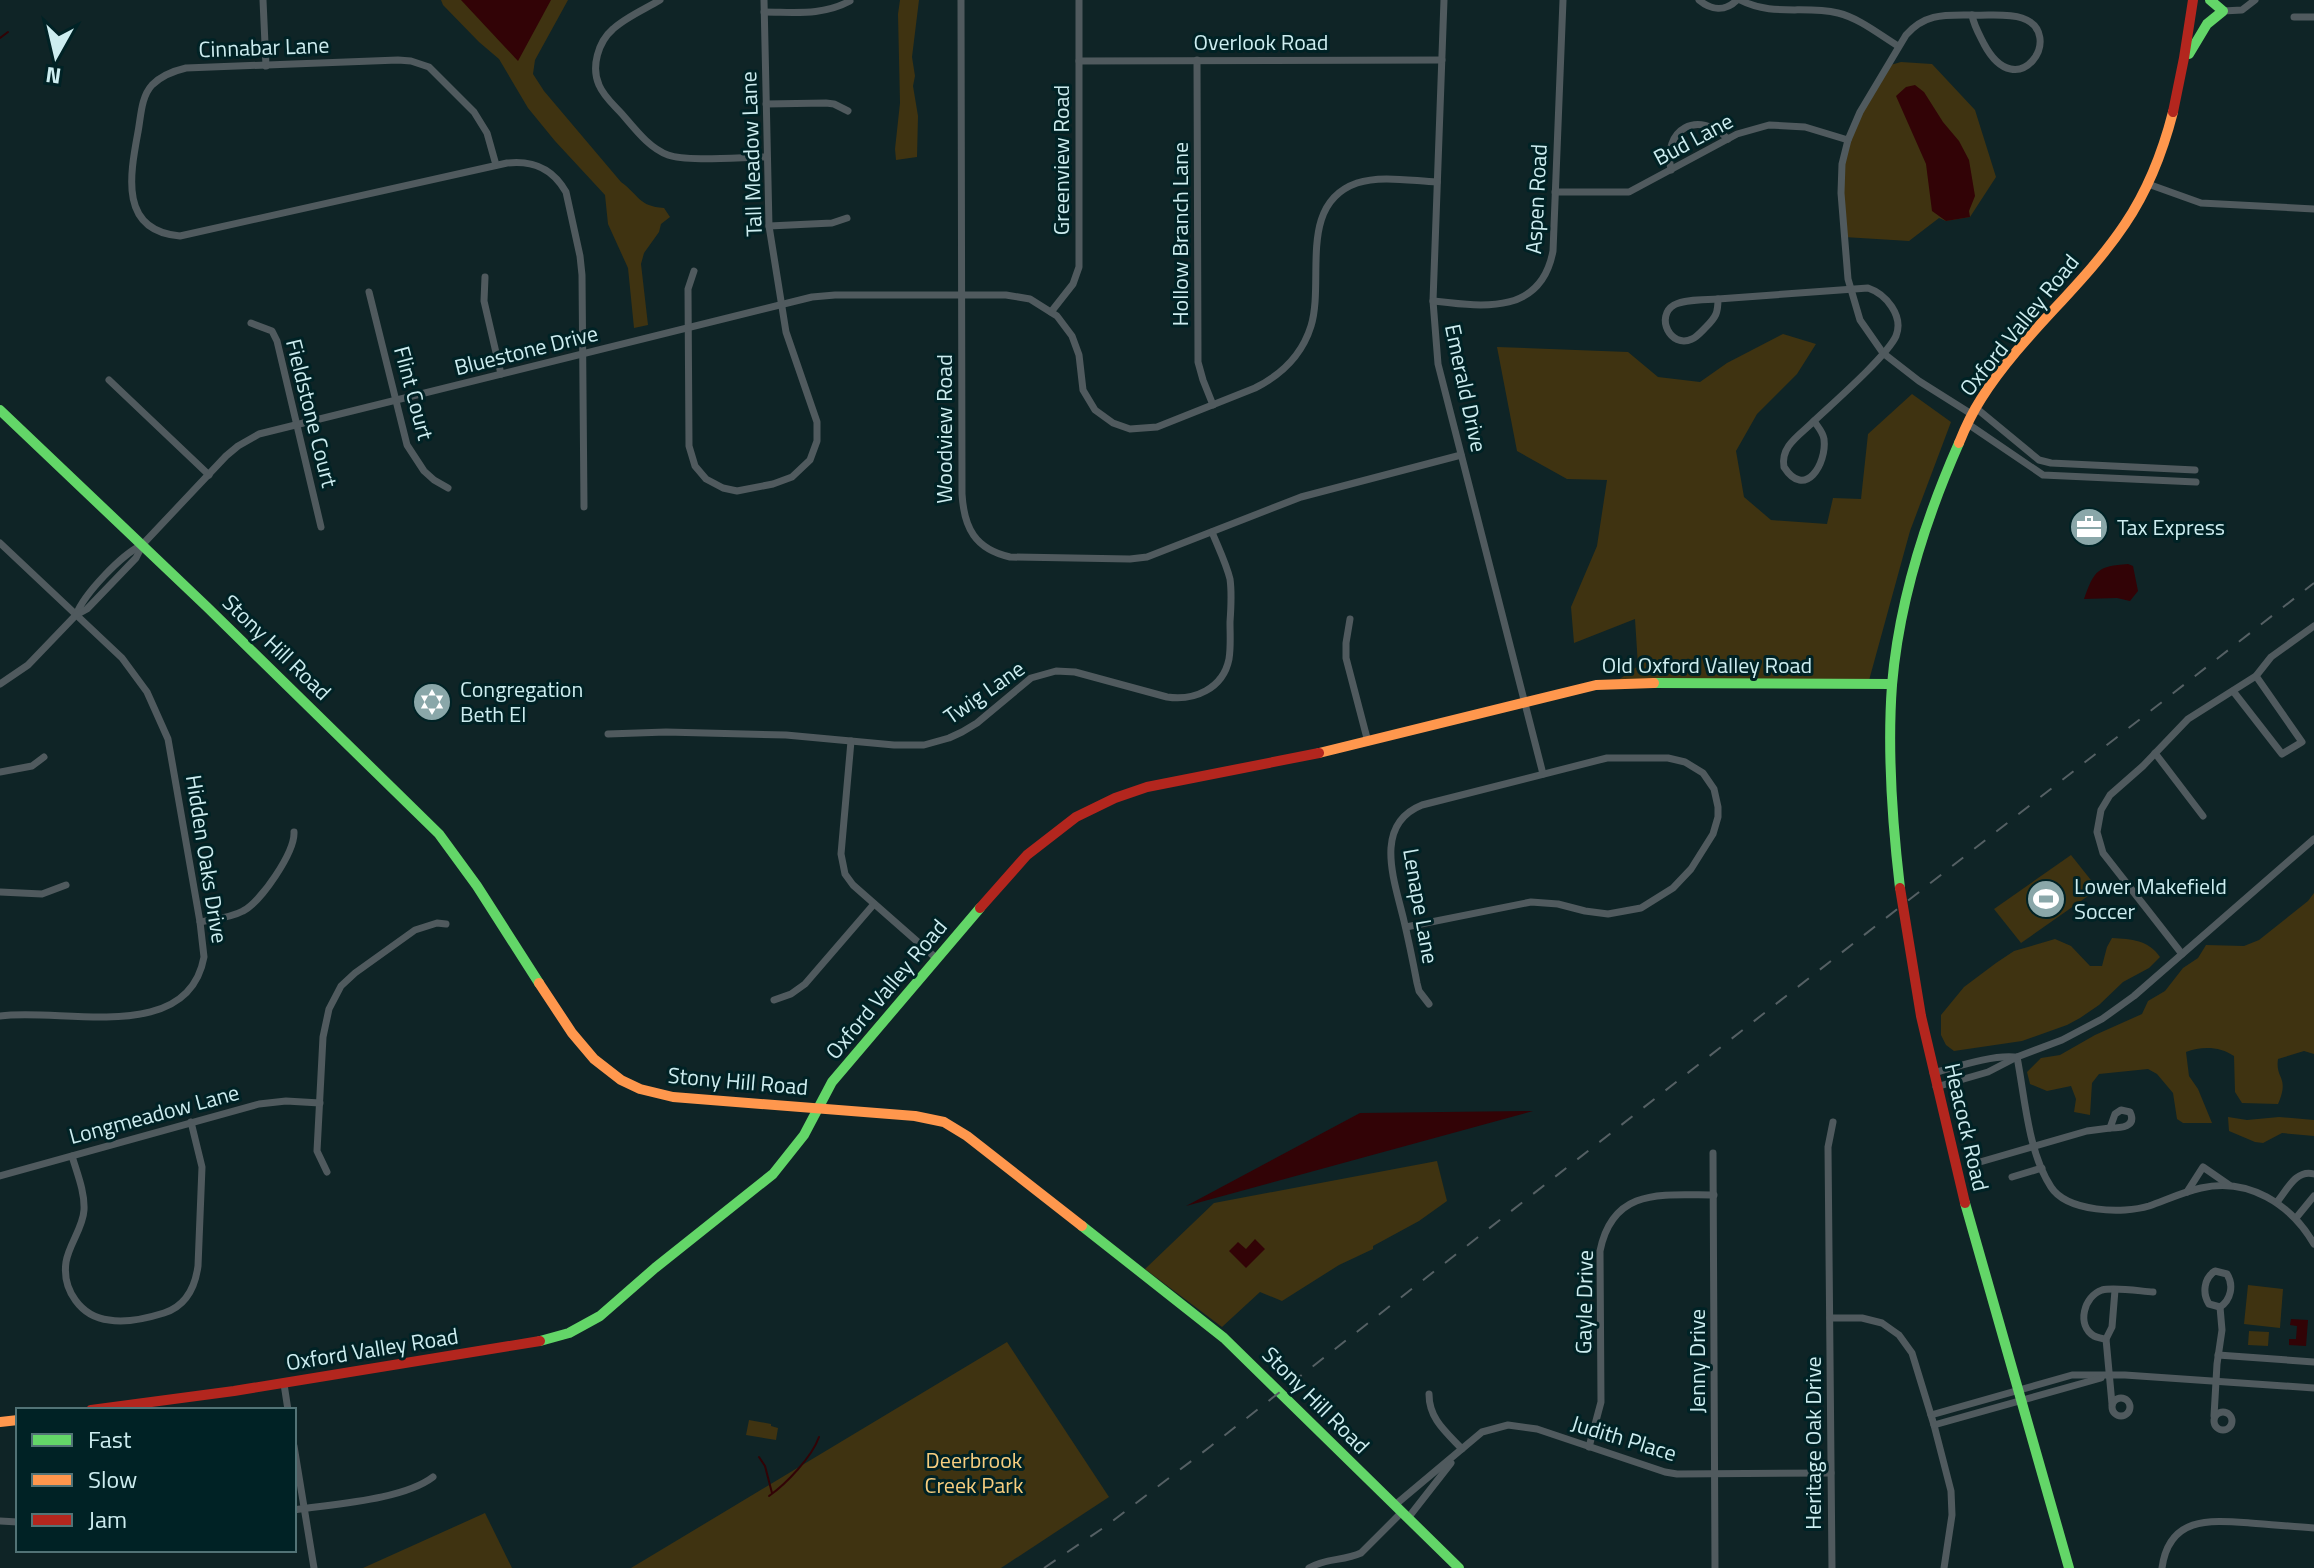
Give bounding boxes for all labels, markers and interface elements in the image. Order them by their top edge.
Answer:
north arrow [16,16,96,96]
street label: Overlook Road [1194,25,1328,59]
street label: Cinnabar Lane [198,28,330,66]
text: N [43,58,63,94]
street label: Tall Meadow Lane [731,71,771,237]
street label: Greenview Road [1044,85,1078,235]
street label: Bud Lane [1647,104,1739,174]
street label: Hollow Branch Lane [1163,142,1197,326]
street label: Aspen Road [1516,143,1556,255]
street label: Oxford Valley Road [1951,247,2087,403]
street label: Bluestone Drive [451,316,601,384]
street label: Emerald Drive [1436,321,1496,455]
street label: Fieldstone Court [277,335,347,491]
street label: Flint Court [385,342,443,444]
street label: Woodview Road [927,354,961,504]
office icon: Tax Express [2068,506,2110,548]
place label: Tax Express [2117,510,2225,544]
street label: Stony Hill Road [215,586,339,708]
street label: Old Oxford Valley Road [1602,648,1812,682]
street label: Twig Lane [936,652,1032,732]
place label: Congregation Beth El [460,672,583,731]
synagogue icon: Congregation Beth El [411,681,453,723]
street label: Hidden Oaks Drive [177,772,237,946]
street label: Lenape Lane [1394,846,1448,966]
place label: Lower Makefield Soccer [2074,869,2227,928]
sports icon: Lower Makefield Soccer [2025,878,2067,920]
street label: Oxford Valley Road [817,911,955,1067]
street label: Stony Hill Road [667,1058,809,1104]
street label: Heacock Road [1936,1060,1998,1194]
street label: Longmeadow Lane [65,1075,243,1153]
street label: Gayle Drive [1566,1250,1602,1354]
street label: Jenny Drive [1680,1309,1714,1413]
street label: Oxford Valley Road [283,1319,461,1379]
street label: Stony Hill Road [1254,1338,1378,1462]
street label: Heritage Oak Drive [1796,1356,1830,1530]
street label: Judith Place [1567,1406,1681,1470]
legend [16,1408,296,1552]
text: Fast [88,1421,132,1457]
park label: Deerbrook Creek Park [925,1443,1024,1502]
text: Slow [88,1461,137,1497]
text: Jam [88,1501,127,1537]

